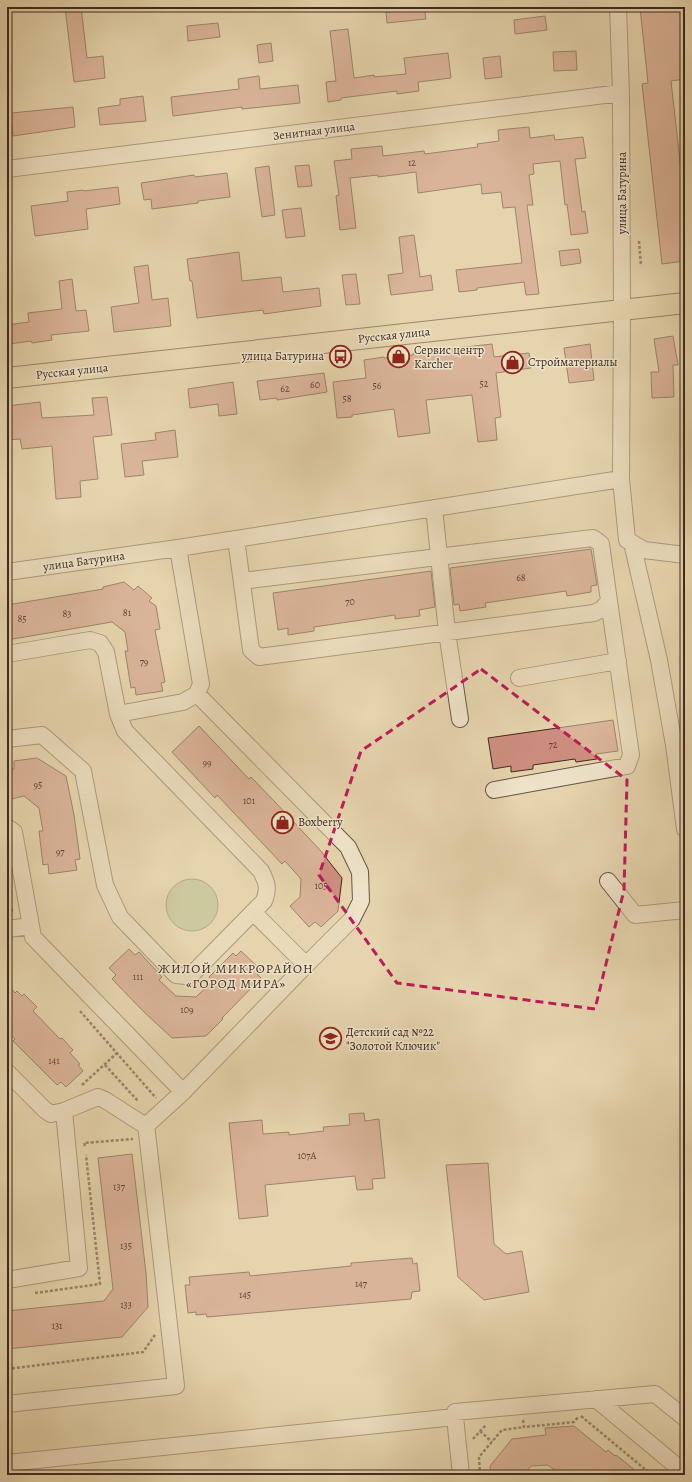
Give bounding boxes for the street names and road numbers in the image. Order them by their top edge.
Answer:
street label: Зенитная улица [272,118,356,144]
street label: улица Батурина [614,151,630,235]
street label: Русская улица [357,323,431,347]
street label: Русская улица [35,359,109,383]
street label: улица Батурина [41,547,126,575]

